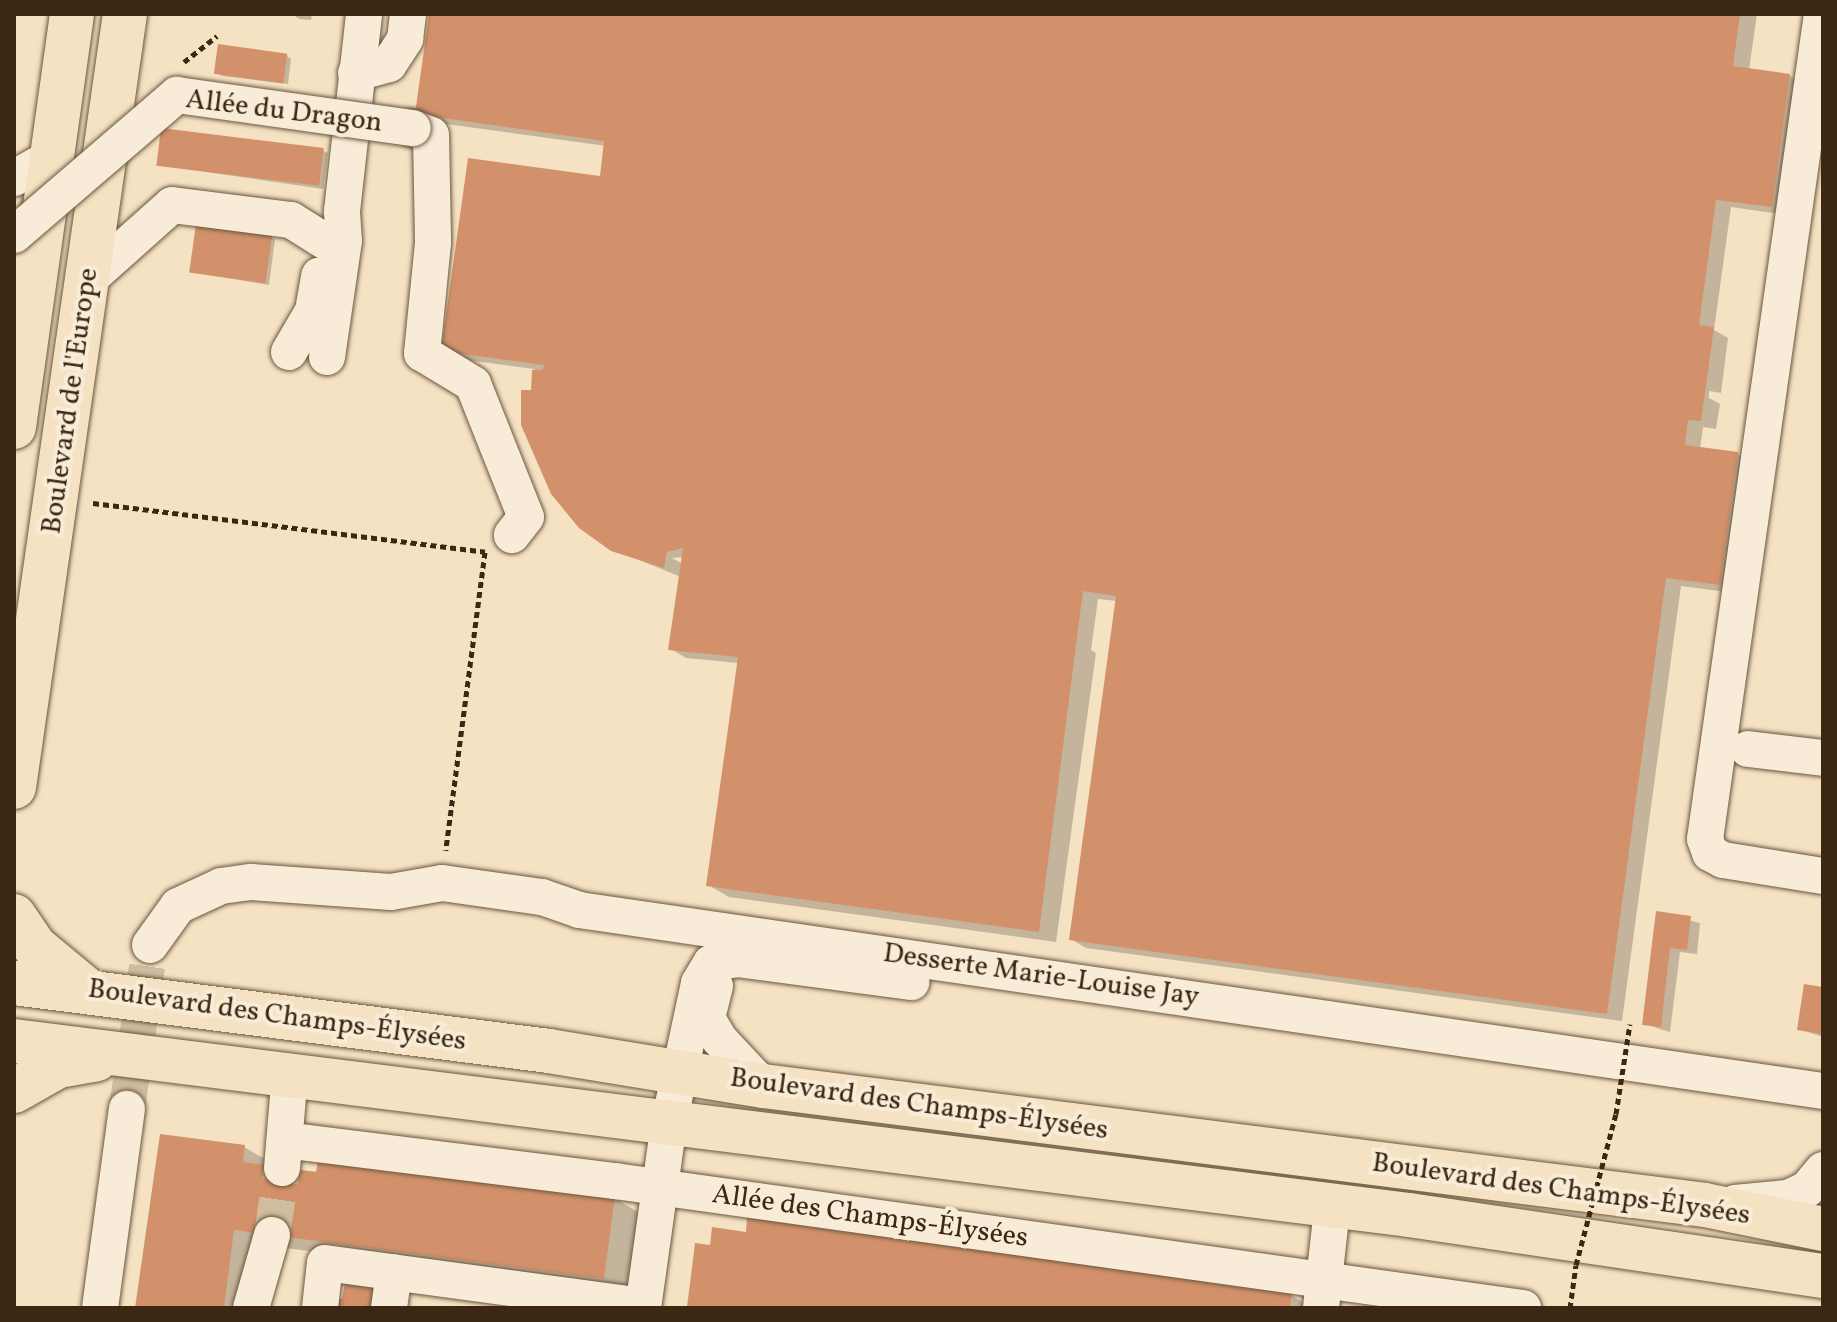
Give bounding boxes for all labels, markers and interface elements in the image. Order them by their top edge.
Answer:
street label: Allée du Dragon [184,83,384,141]
street label: Boulevard de l'Europe [36,266,106,536]
street label: Desserte Marie-Louise Jay [881,937,1201,1015]
street label: Boulevard des Champs-Élysées [86,973,468,1059]
street label: Boulevard des Champs-Élysées [728,1062,1110,1148]
street label: Boulevard des Champs-Élysées [1370,1147,1752,1233]
street label: Allée des Champs-Élysées [710,1178,1030,1256]

